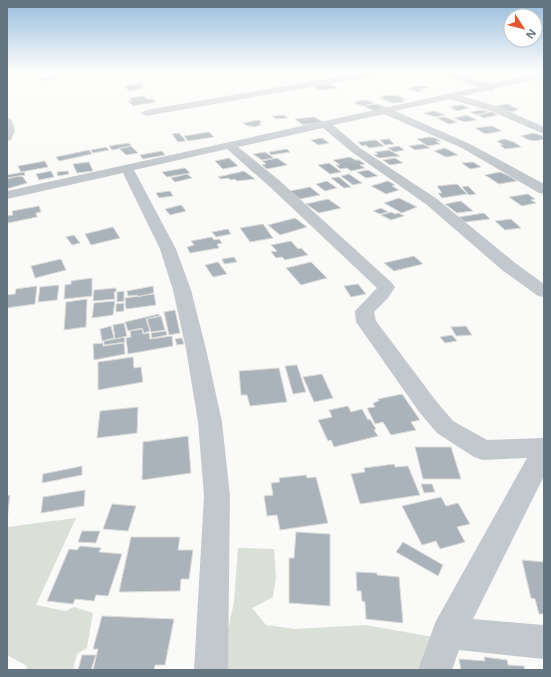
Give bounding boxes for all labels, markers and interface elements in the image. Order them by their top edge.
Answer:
north arrow [503,8,543,48]
text: N [523,26,540,42]

